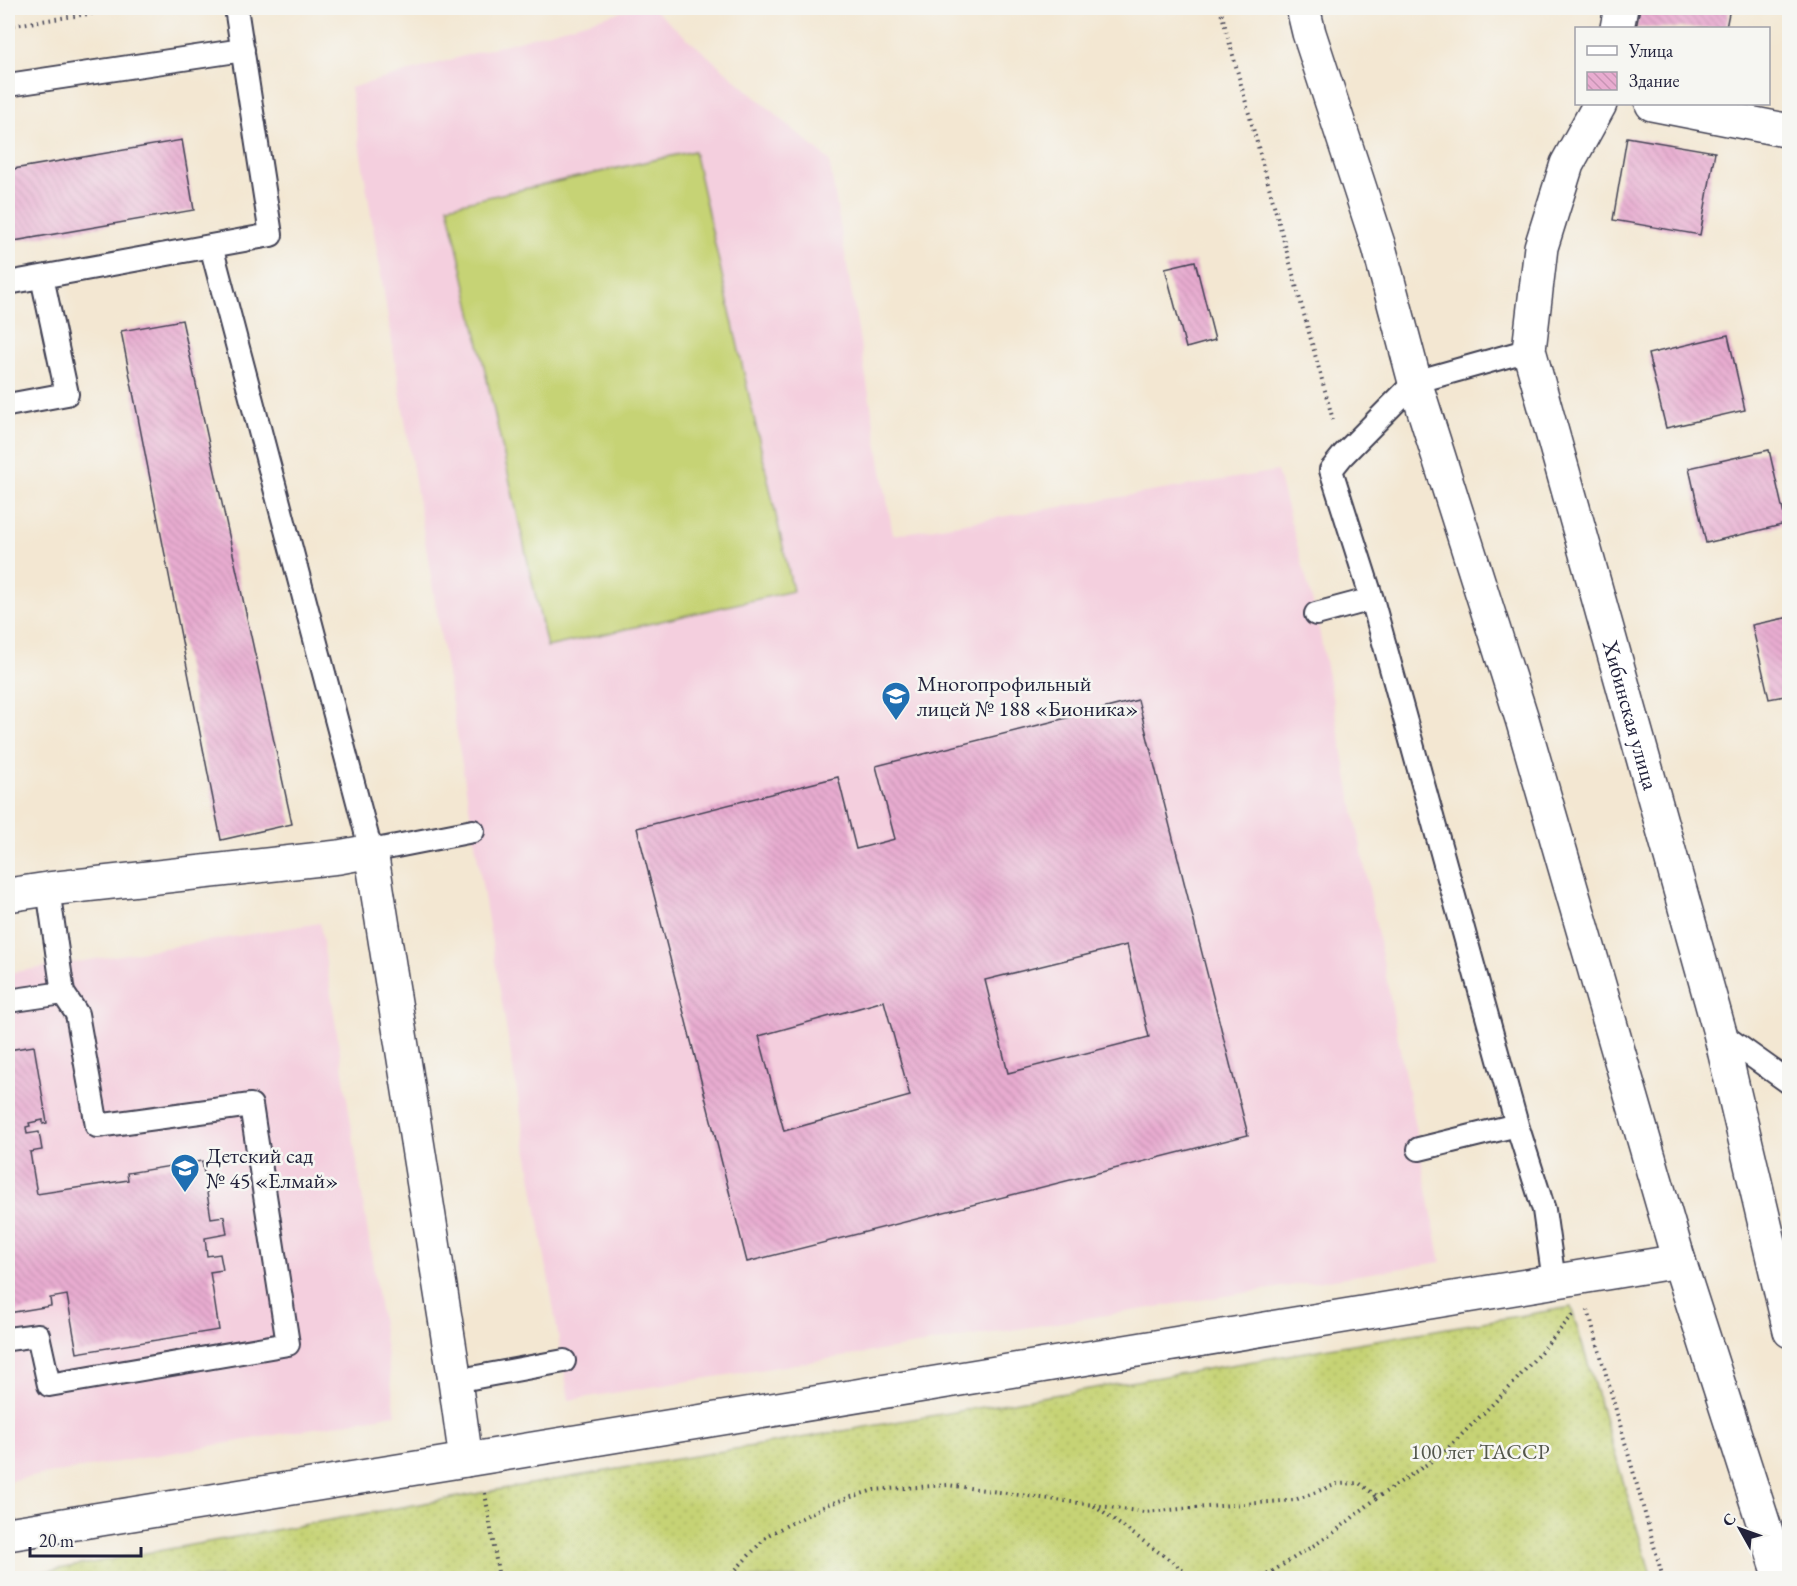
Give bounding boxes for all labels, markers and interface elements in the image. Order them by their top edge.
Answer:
legend [1575,27,1770,105]
text: Улица [1628,39,1674,62]
text: Здание [1629,69,1679,92]
street label: Хибинская улица [1596,636,1666,793]
place label: Многопрофильный лицей № 188 «Бионика» [917,669,1138,723]
school or university icon: Многопрофильный лицей № 188 «Бионика» [880,680,912,722]
place label: Детский сад № 45 «Елмай» [206,1141,338,1195]
school or university icon: Детский сад № 45 «Елмай» [169,1152,201,1194]
park label: 100 лет ТАССР [1410,1437,1550,1466]
north arrow [1710,1499,1770,1559]
text: С [1717,1509,1741,1531]
scale bar [30,1520,141,1558]
text: 20 m [39,1529,74,1552]

